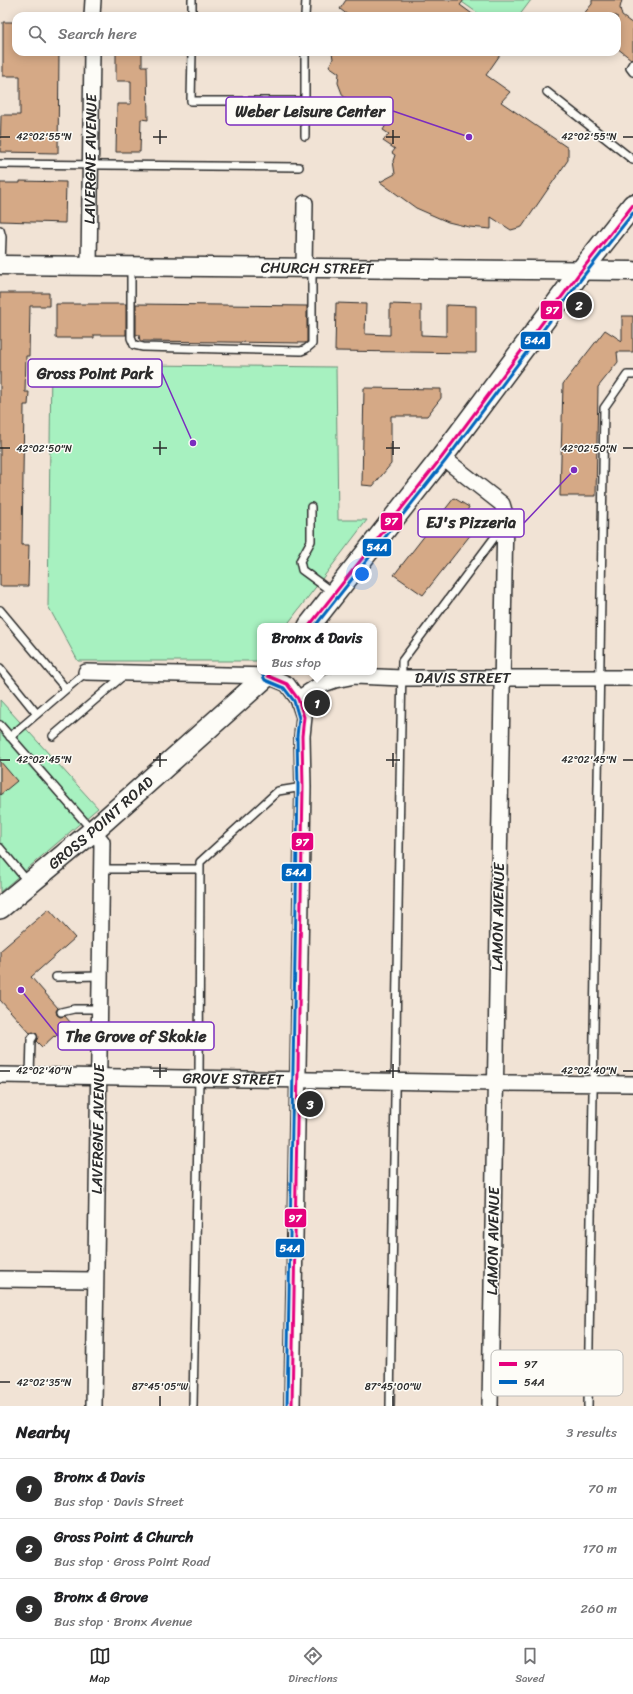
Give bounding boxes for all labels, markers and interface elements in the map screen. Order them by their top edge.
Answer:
search box [12,12,621,56]
text: Search here [58,21,137,47]
icon: search [26,23,48,45]
street label: LAVERGNE AVENUE [77,92,104,224]
callout: Weber Leisure Center [226,97,393,125]
text: Weber Leisure Center [235,97,386,126]
text: 42°02'55"N [16,128,72,146]
text: 42°02'55"N [561,128,617,146]
street label: CHURCH STREET [261,254,375,282]
pin: 2 [566,290,592,320]
line badge: 97 [540,300,563,320]
text: 97 [545,301,560,320]
line badge: 54A [520,331,551,350]
text: 54A [525,331,545,350]
callout: Gross Point Park [28,359,162,387]
text: Gross Point Park [36,359,154,388]
text: 42°02'50"N [16,440,72,458]
text: 42°02'50"N [561,440,617,458]
text: EJ's Pizzeria [426,508,516,537]
callout: EJ's Pizzeria [418,509,524,537]
line badge: 97 [380,512,403,531]
text: 97 [384,512,399,531]
line badge: 54A [362,538,392,557]
text: 54A [367,538,387,557]
your location [352,564,372,584]
popup [257,623,377,675]
text: Bronx & Davis [272,625,362,651]
text: Bus stop [272,651,321,674]
street label: DAVIS STREET [415,665,512,691]
pin: 1 [304,688,330,718]
text: 42°02'45"N [16,751,72,769]
text: 42°02'45"N [561,751,617,769]
street label: GROSS POINT ROAD [42,769,160,876]
line badge: 97 [291,832,314,851]
text: 97 [295,833,310,852]
street label: LAMON AVENUE [484,861,512,971]
line badge: 54A [281,863,312,882]
text: 54A [286,863,306,882]
callout: The Grove of Skokie [58,1022,214,1050]
text: The Grove of Skokie [66,1022,207,1051]
text: 42°02'40"N [16,1062,72,1080]
street label: LAVERGNE AVENUE [84,1062,112,1194]
text: 42°02'40"N [561,1062,617,1080]
street label: GROVE STREET [182,1065,285,1093]
pin: 3 [297,1089,323,1119]
street label: LAMON AVENUE [479,1185,507,1295]
line badge: 97 [284,1208,307,1228]
text: 97 [288,1209,303,1228]
line badge: 54A [275,1238,305,1258]
text: 54A [280,1239,300,1258]
legend [491,1350,623,1396]
text: 97 [524,1355,538,1374]
text: 54A [524,1373,545,1392]
text: 42°02'35"N [17,1374,71,1392]
text: 87°45'05"W [132,1378,188,1396]
text: 87°45'00"W [365,1378,422,1396]
text: Nearby [16,1417,70,1447]
text: 3 results [566,1421,617,1444]
text: Bronx & Davis [54,1464,145,1490]
text: 1 [26,1477,32,1500]
text: 70 m [588,1477,617,1500]
text: Bus stop · Davis Street [54,1490,184,1513]
text: Gross Point & Church [54,1524,193,1550]
text: 2 [25,1537,33,1560]
text: 170 m [582,1537,617,1560]
text: Bus stop · Gross Point Road [54,1550,210,1573]
text: Bronx & Grove [54,1584,148,1610]
text: 3 [25,1597,33,1620]
text: 260 m [581,1597,617,1620]
text: Bus stop · Bronx Avenue [54,1610,193,1633]
tab: Map [89,1645,111,1688]
tab: Directions [288,1645,338,1688]
tab: Saved [515,1645,544,1688]

